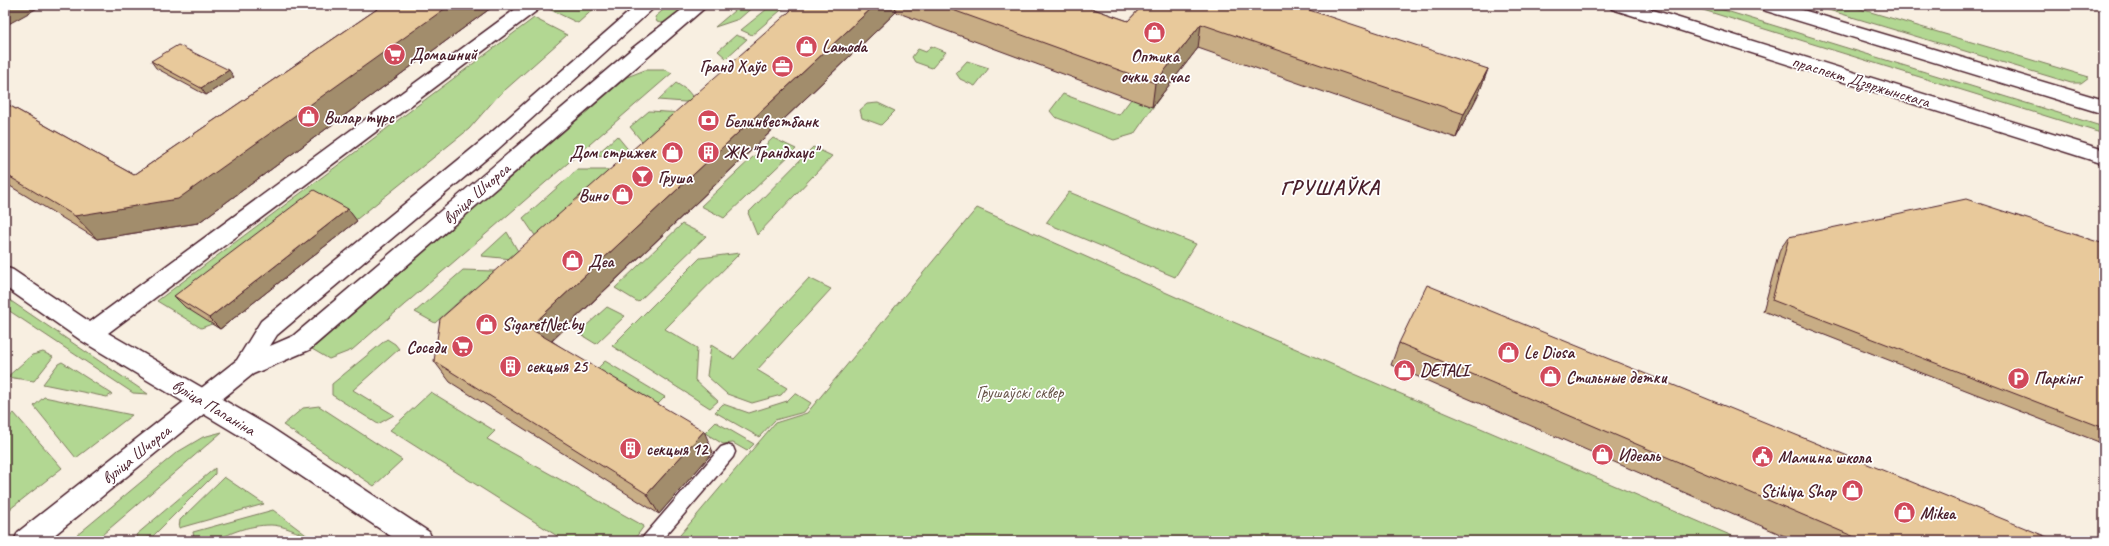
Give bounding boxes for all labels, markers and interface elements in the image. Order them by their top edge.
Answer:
shop icon: Оптика очки за час [1142,19,1168,45]
shop icon: Lamoda [793,33,819,59]
place label: Lamoda [822,36,868,57]
supermarket icon: Домашний [382,41,408,67]
place label: Домашний [410,44,479,65]
place label: Оптика очки за час [1121,46,1191,87]
street label: праспект Дзяржынскага [1789,51,1933,114]
office icon: Гранд Хаўс [769,53,795,79]
place label: Гранд Хаўс [700,56,767,77]
shop icon: Вилар турс [295,104,321,130]
place label: Вилар турс [324,107,395,128]
bank icon: Белинвестбанк [696,108,722,134]
place label: Белинвестбанк [724,111,819,132]
shop icon: Дом стрижек [659,139,685,165]
building icon: ЖК "Грандхаус" [696,139,722,165]
place label: Дом стрижек [570,142,657,163]
place label: ЖК "Грандхаус" [724,142,822,163]
street label: вуліца Шчорса [438,157,516,229]
bar icon: Груша [630,164,656,190]
place label: Груша [658,167,694,188]
district label: ГРУШАЎКА [1280,174,1380,200]
shop icon: Вино [610,182,636,208]
place label: Вино [579,185,610,206]
shop icon: Деа [559,248,585,274]
place label: Деа [588,251,615,272]
shop icon: SigaretNet.by [473,311,499,337]
place label: SigaretNet.by [502,314,585,335]
supermarket icon: Соседи [449,334,475,360]
place label: Соседи [407,337,447,358]
shop icon: Le Diosa [1495,339,1521,365]
place label: Le Diosa [1524,342,1575,363]
building icon: секцыя 25 [498,353,524,379]
place label: секцыя 25 [526,356,589,377]
shop icon: DETALI [1392,357,1418,383]
place label: DETALI [1420,360,1473,381]
shop icon: Стильные детки [1537,364,1563,390]
parking icon: Паркінг [2006,365,2032,391]
place label: Стильные детки [1566,367,1668,388]
place label: Паркінг [2034,368,2084,389]
street label: вуліца Папаніна [168,374,260,441]
park label: Грушаўскі сквер [976,382,1065,403]
street label: вуліца Шчорса [97,419,177,489]
building icon: секцыя 12 [618,436,644,462]
place label: секцыя 12 [646,439,709,460]
shop icon: Идеаль [1589,442,1615,468]
public building icon: Мамина школа [1749,444,1775,470]
place label: Идеаль [1618,445,1661,466]
place label: Мамина школа [1778,447,1873,468]
shop icon: Stihiya Shop [1839,478,1865,504]
place label: Stihiya Shop [1761,481,1838,502]
shop icon: Mikea [1892,500,1918,526]
place label: Mikea [1920,503,1957,524]

